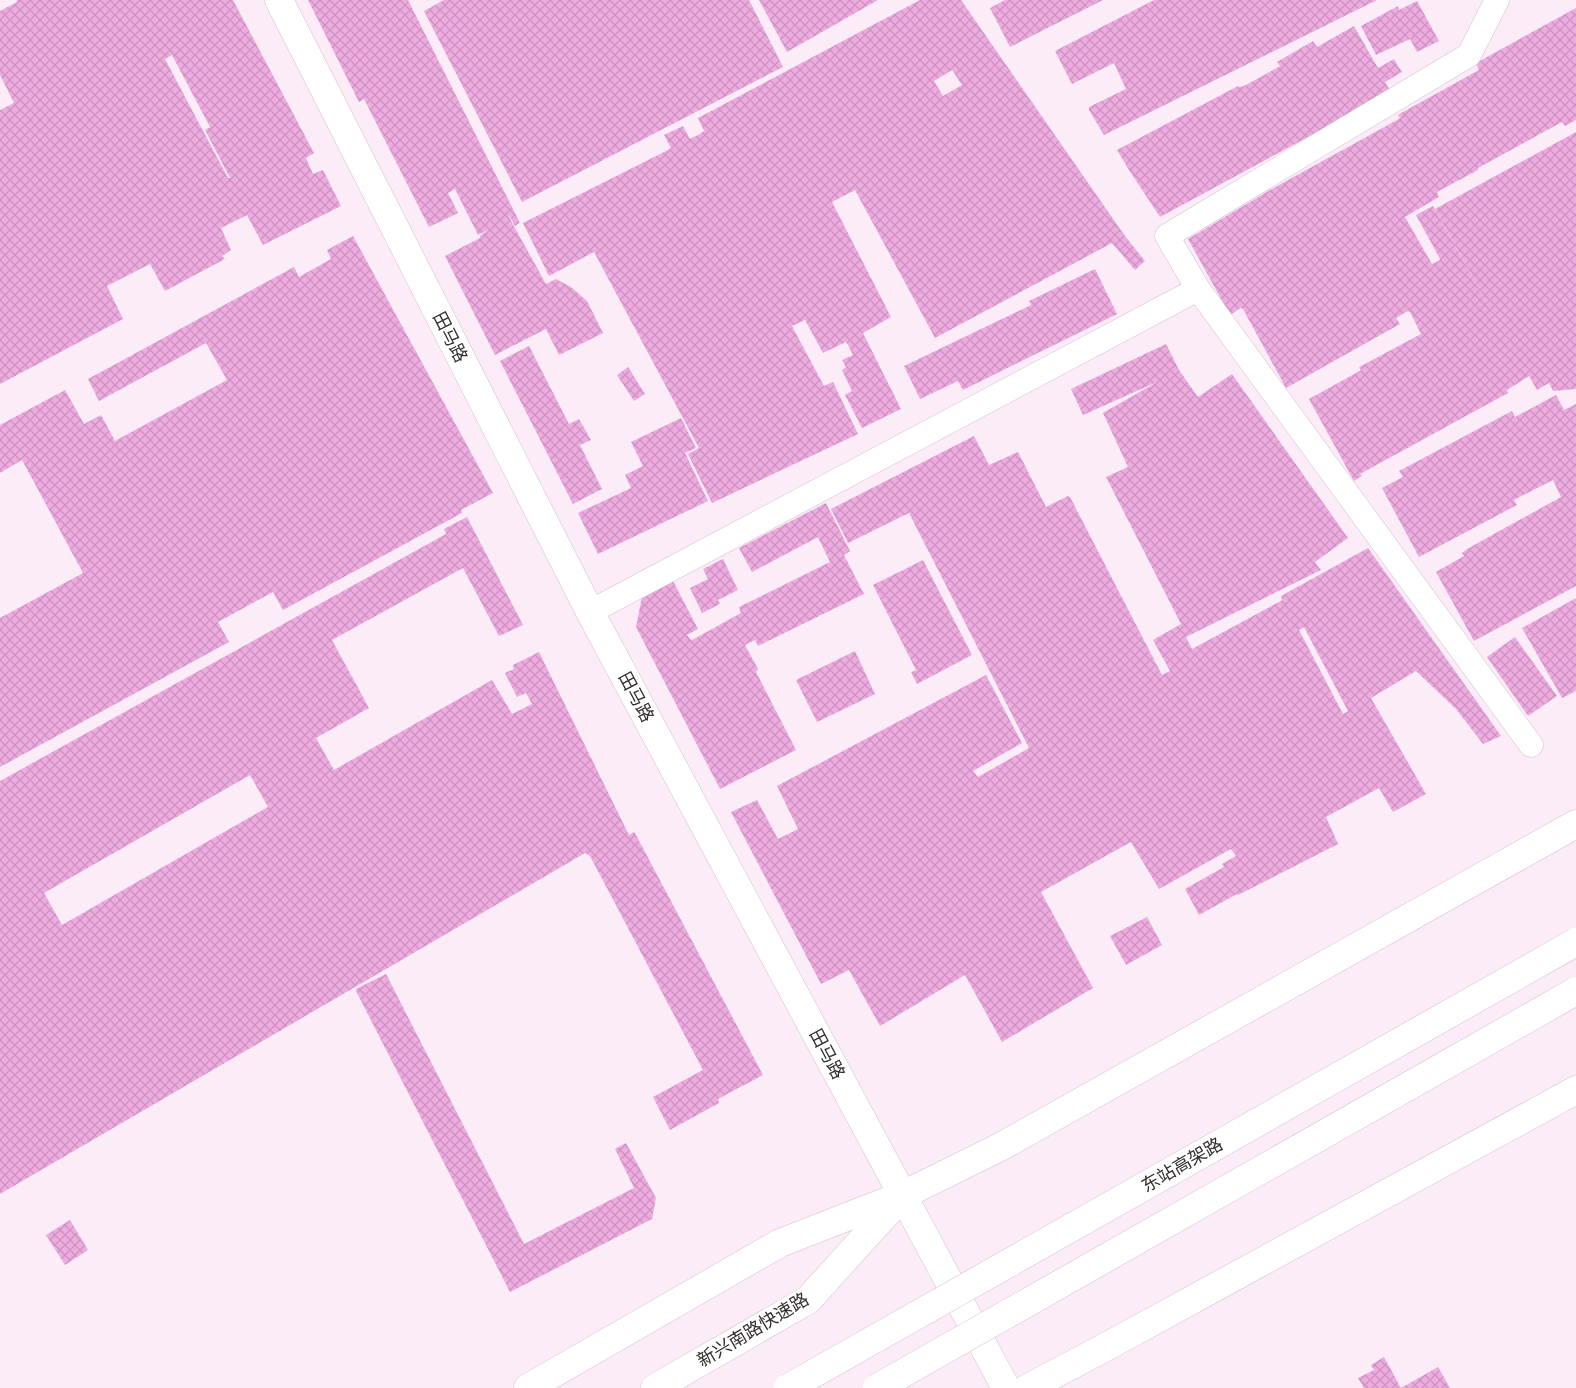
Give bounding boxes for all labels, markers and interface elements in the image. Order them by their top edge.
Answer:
street label: 田马路 [428,308,472,366]
street label: 田马路 [614,668,658,726]
street label: 田马路 [805,1025,849,1083]
street label: 东站高架路 [1138,1133,1226,1197]
street label: 新兴南路快速路 [693,1288,813,1372]

